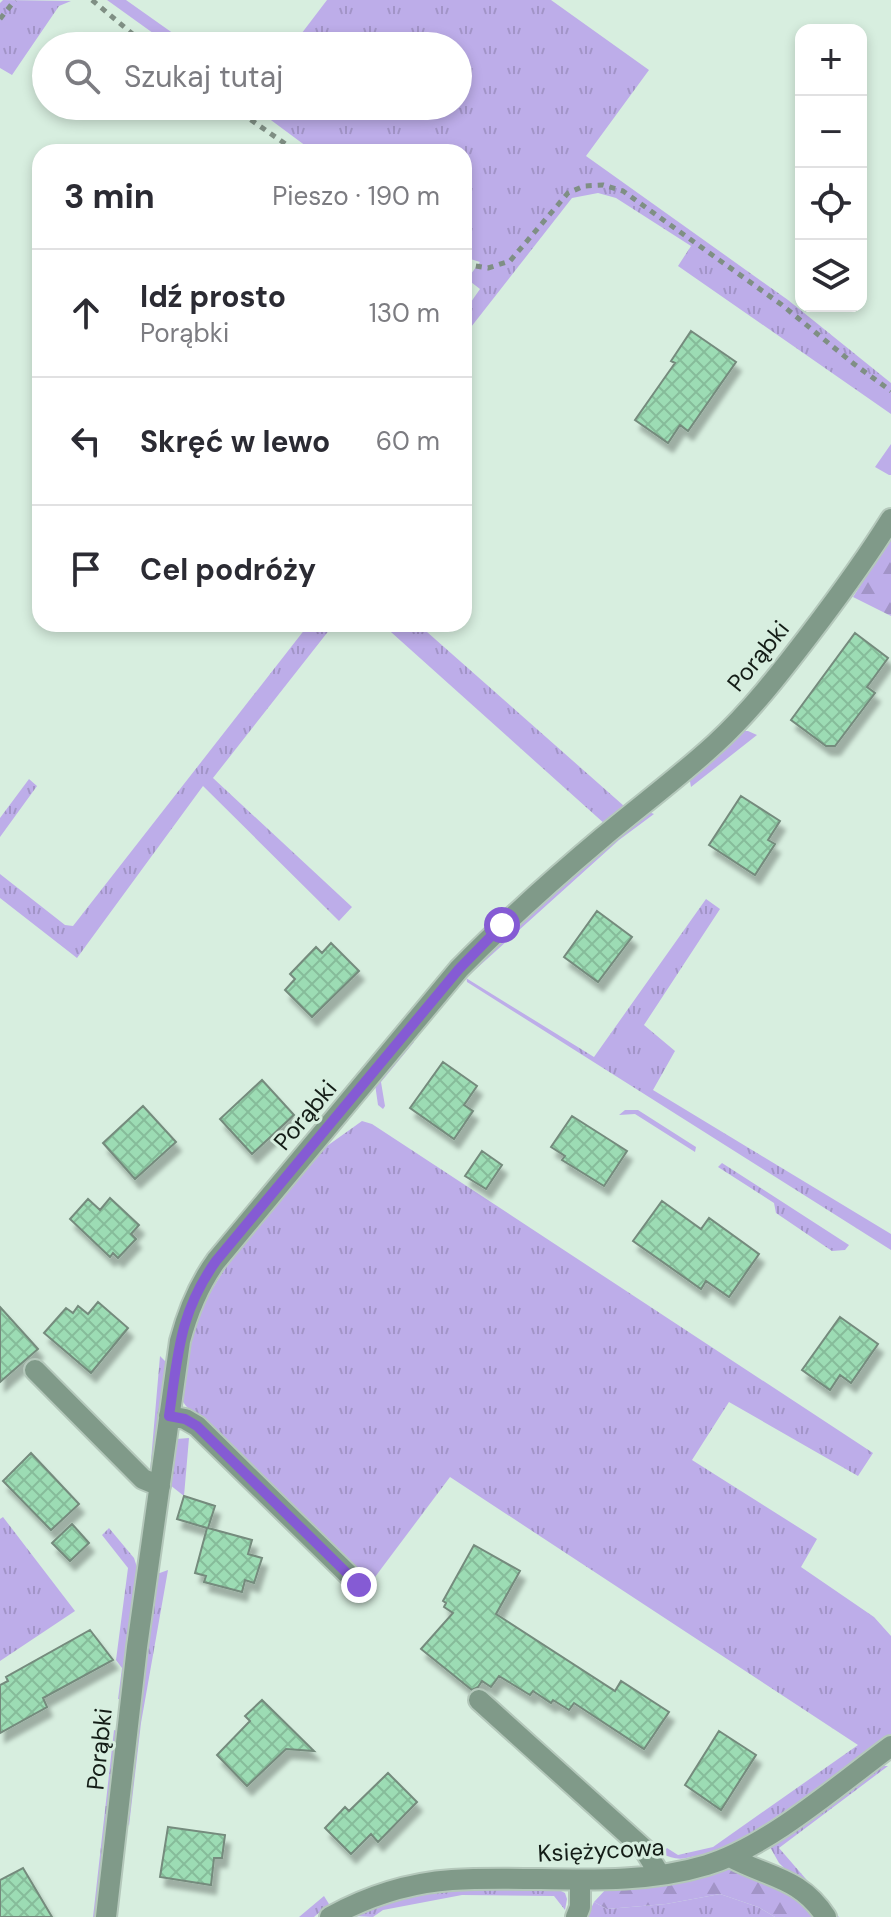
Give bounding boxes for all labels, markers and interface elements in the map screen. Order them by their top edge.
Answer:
map controls [795,24,867,312]
button: + [795,24,867,96]
search box [32,32,472,120]
icon: search [60,54,104,98]
text: Szukaj tutaj [124,57,283,96]
button: − [795,96,867,168]
button: locate [795,168,867,240]
text: 3 min [64,174,155,219]
text: Pieszo · 190 m [272,179,440,213]
button: layers [795,240,867,312]
text: Idź prosto [140,277,286,316]
icon: ahead [64,291,108,335]
text: 130 m [369,296,440,330]
text: Porąbki [140,316,229,350]
icon: left [64,419,108,463]
text: Skręć w lewo [140,422,330,461]
text: 60 m [376,424,440,458]
icon: arrive [64,547,108,591]
text: Cel podróży [140,550,316,589]
street label: Porąbki [720,614,796,698]
route start [484,907,520,943]
street label: Porąbki [267,1074,343,1156]
route end [341,1567,377,1603]
street label: Porąbki [79,1706,119,1792]
street label: Księżycowa [537,1831,665,1869]

